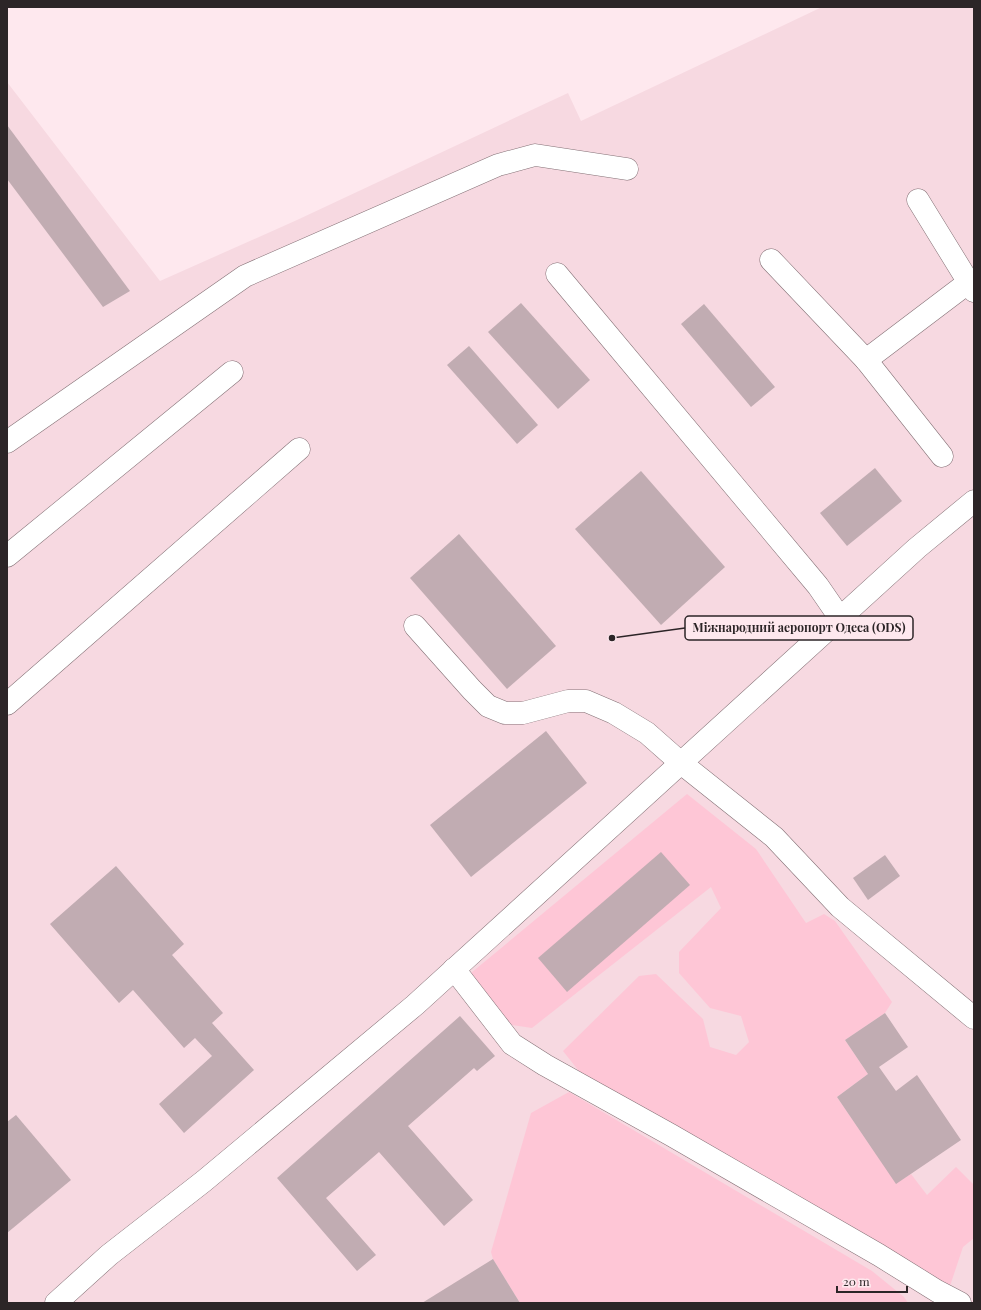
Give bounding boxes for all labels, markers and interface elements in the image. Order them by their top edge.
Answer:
callout: Міжнародний аеропорт Одеса (ODS) [685,616,913,640]
text: Міжнародний аеропорт Одеса (ODS) [693,619,906,635]
scale bar [837,1268,907,1294]
text: 20 m [843,1273,870,1289]

